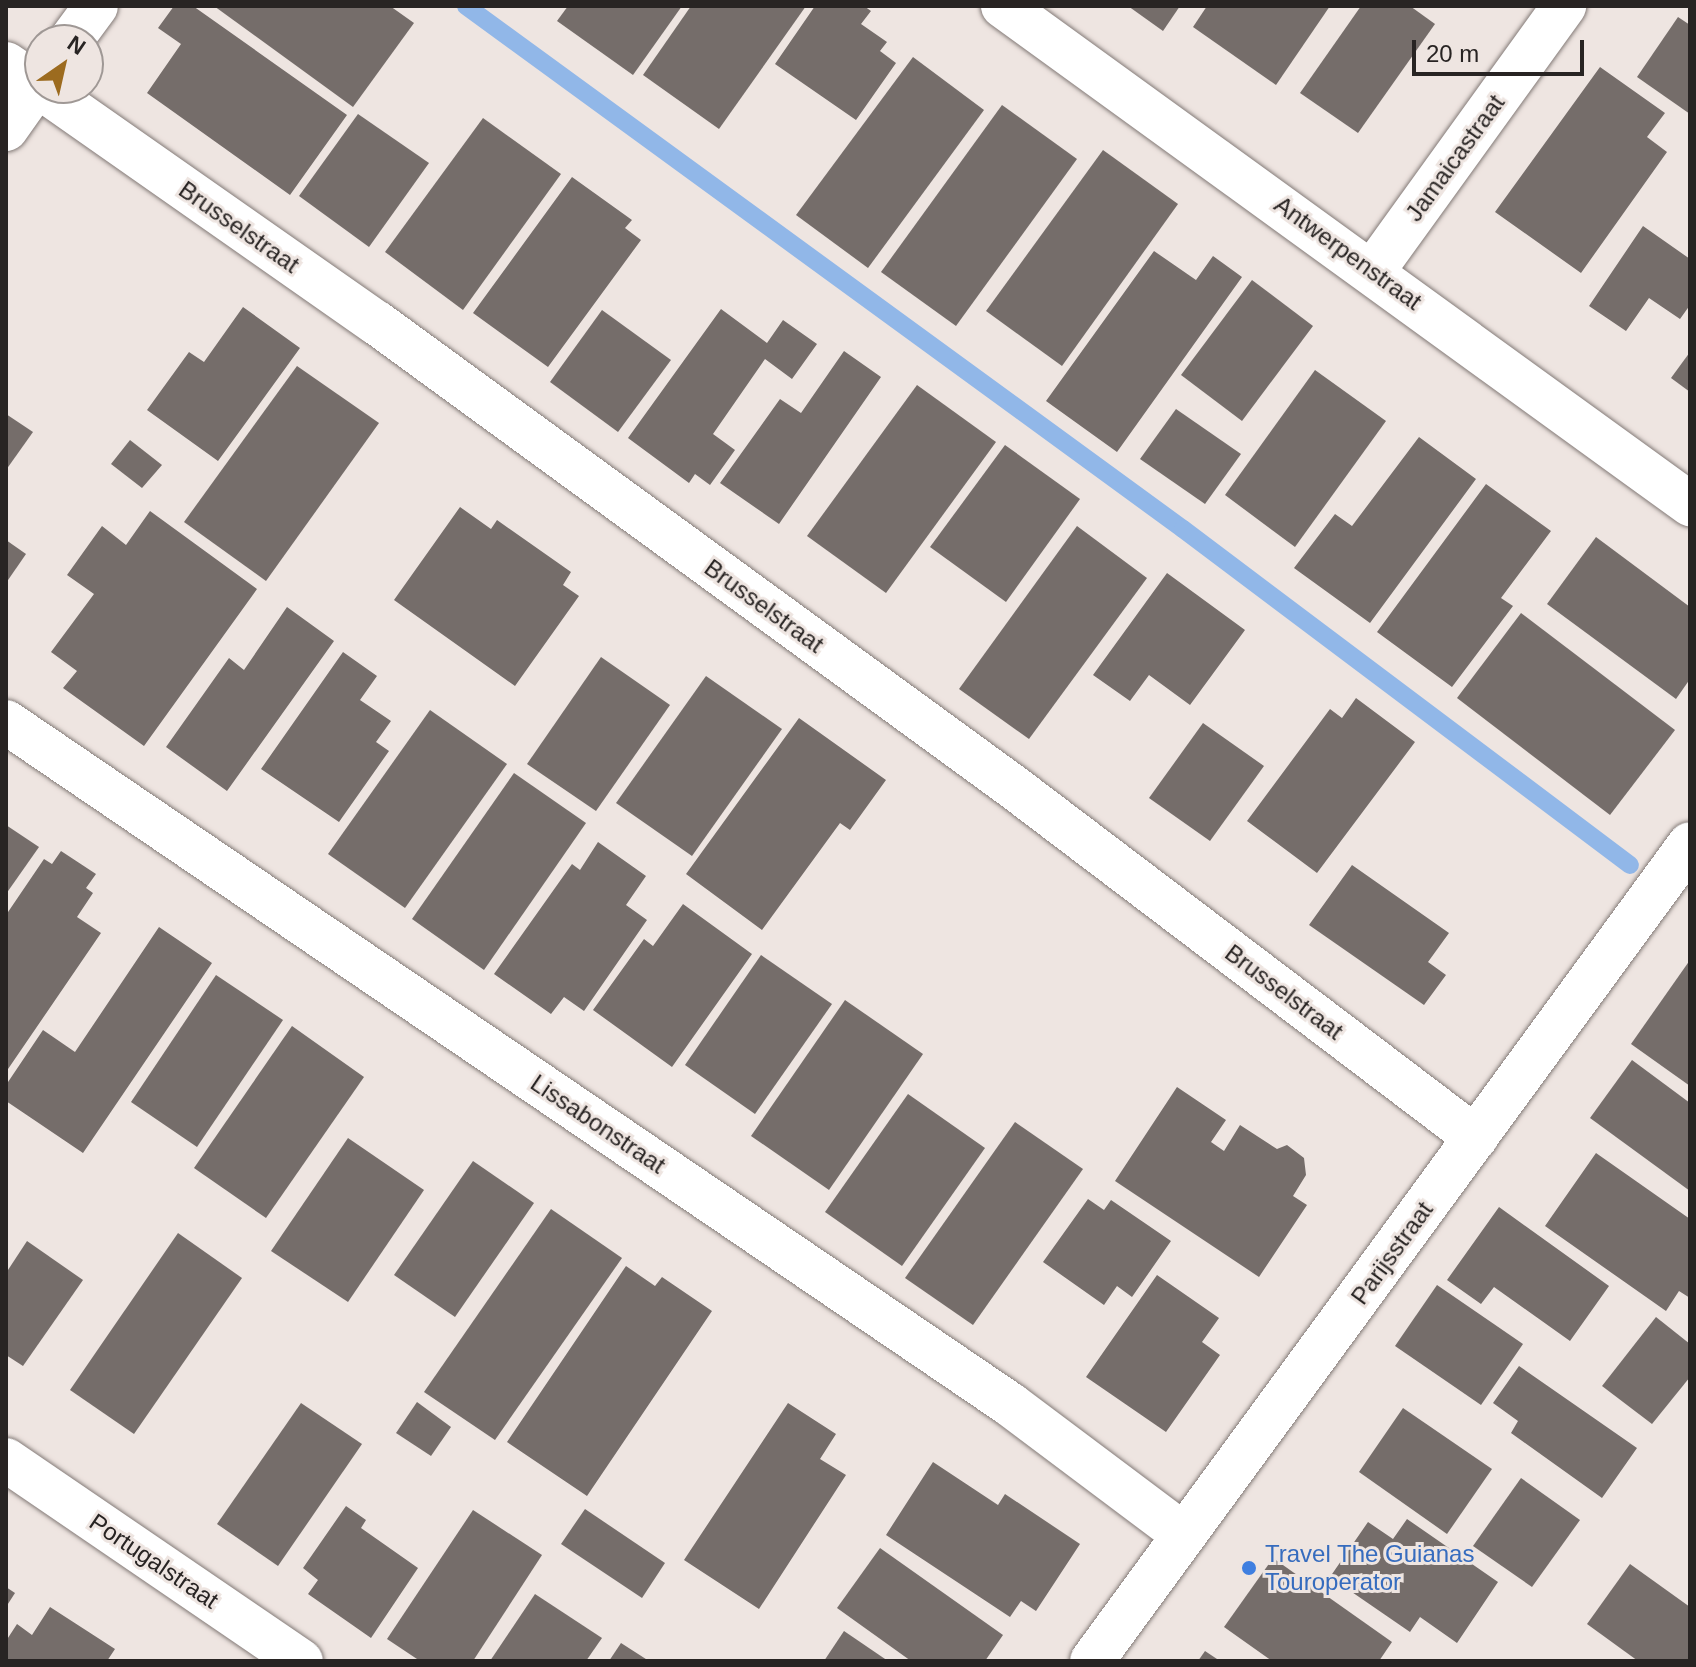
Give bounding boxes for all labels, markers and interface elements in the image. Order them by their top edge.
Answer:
north arrow [24,24,104,104]
scale bar [1416,24,1588,74]
text: N [63,31,90,60]
text: 20 m [1426,40,1479,67]
street label: Jamaicastraat [1399,89,1511,227]
street label: Brusselstraat [173,175,305,279]
street label: Antwerpenstraat [1269,190,1427,316]
street label: Brusselstraat [699,553,829,659]
street label: Brusselstraat [1219,938,1349,1046]
street label: Lissabonstraat [525,1068,671,1180]
street label: Parijsstraat [1345,1196,1439,1310]
street label: Portugalstraat [84,1507,224,1615]
place label: Travel The Guianas Touroperator [1265,1540,1475,1596]
marker: Travel The Guianas Touroperator [1240,1559,1258,1577]

